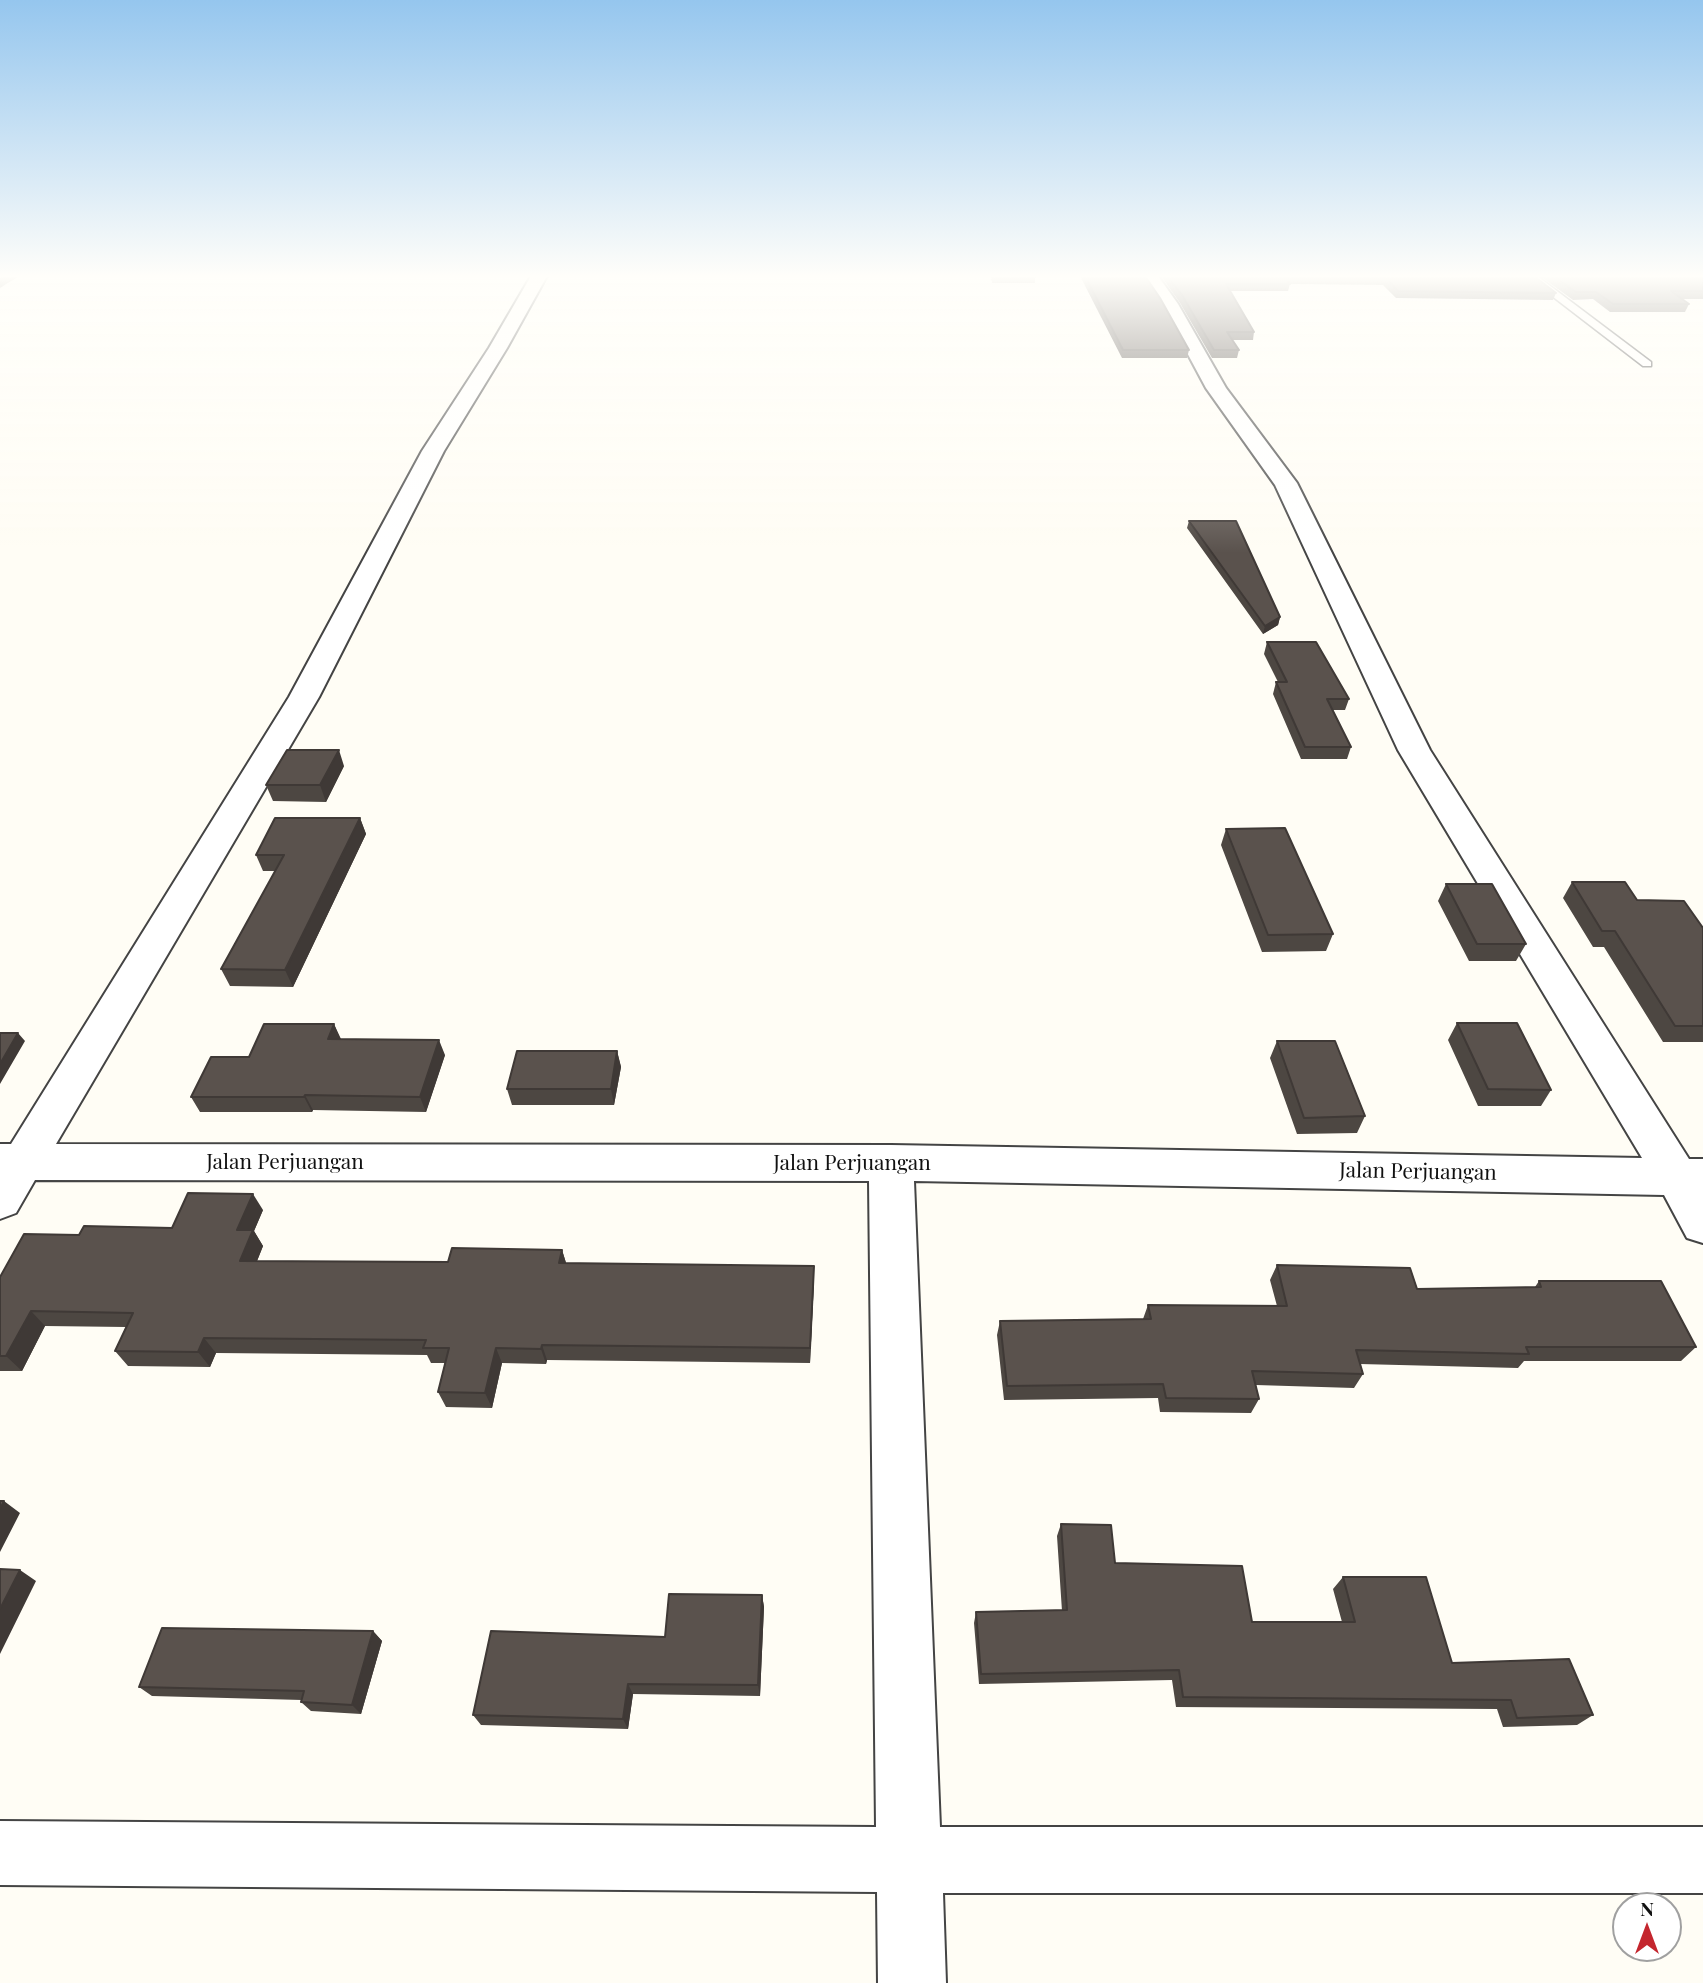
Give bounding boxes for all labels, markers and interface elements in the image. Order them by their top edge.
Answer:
street label: Jalan Perjuangan [206,1149,364,1175]
street label: Jalan Perjuangan [773,1150,931,1176]
street label: Jalan Perjuangan [1339,1158,1497,1186]
north arrow [1612,1892,1682,1962]
text: N [1640,1895,1654,1921]

